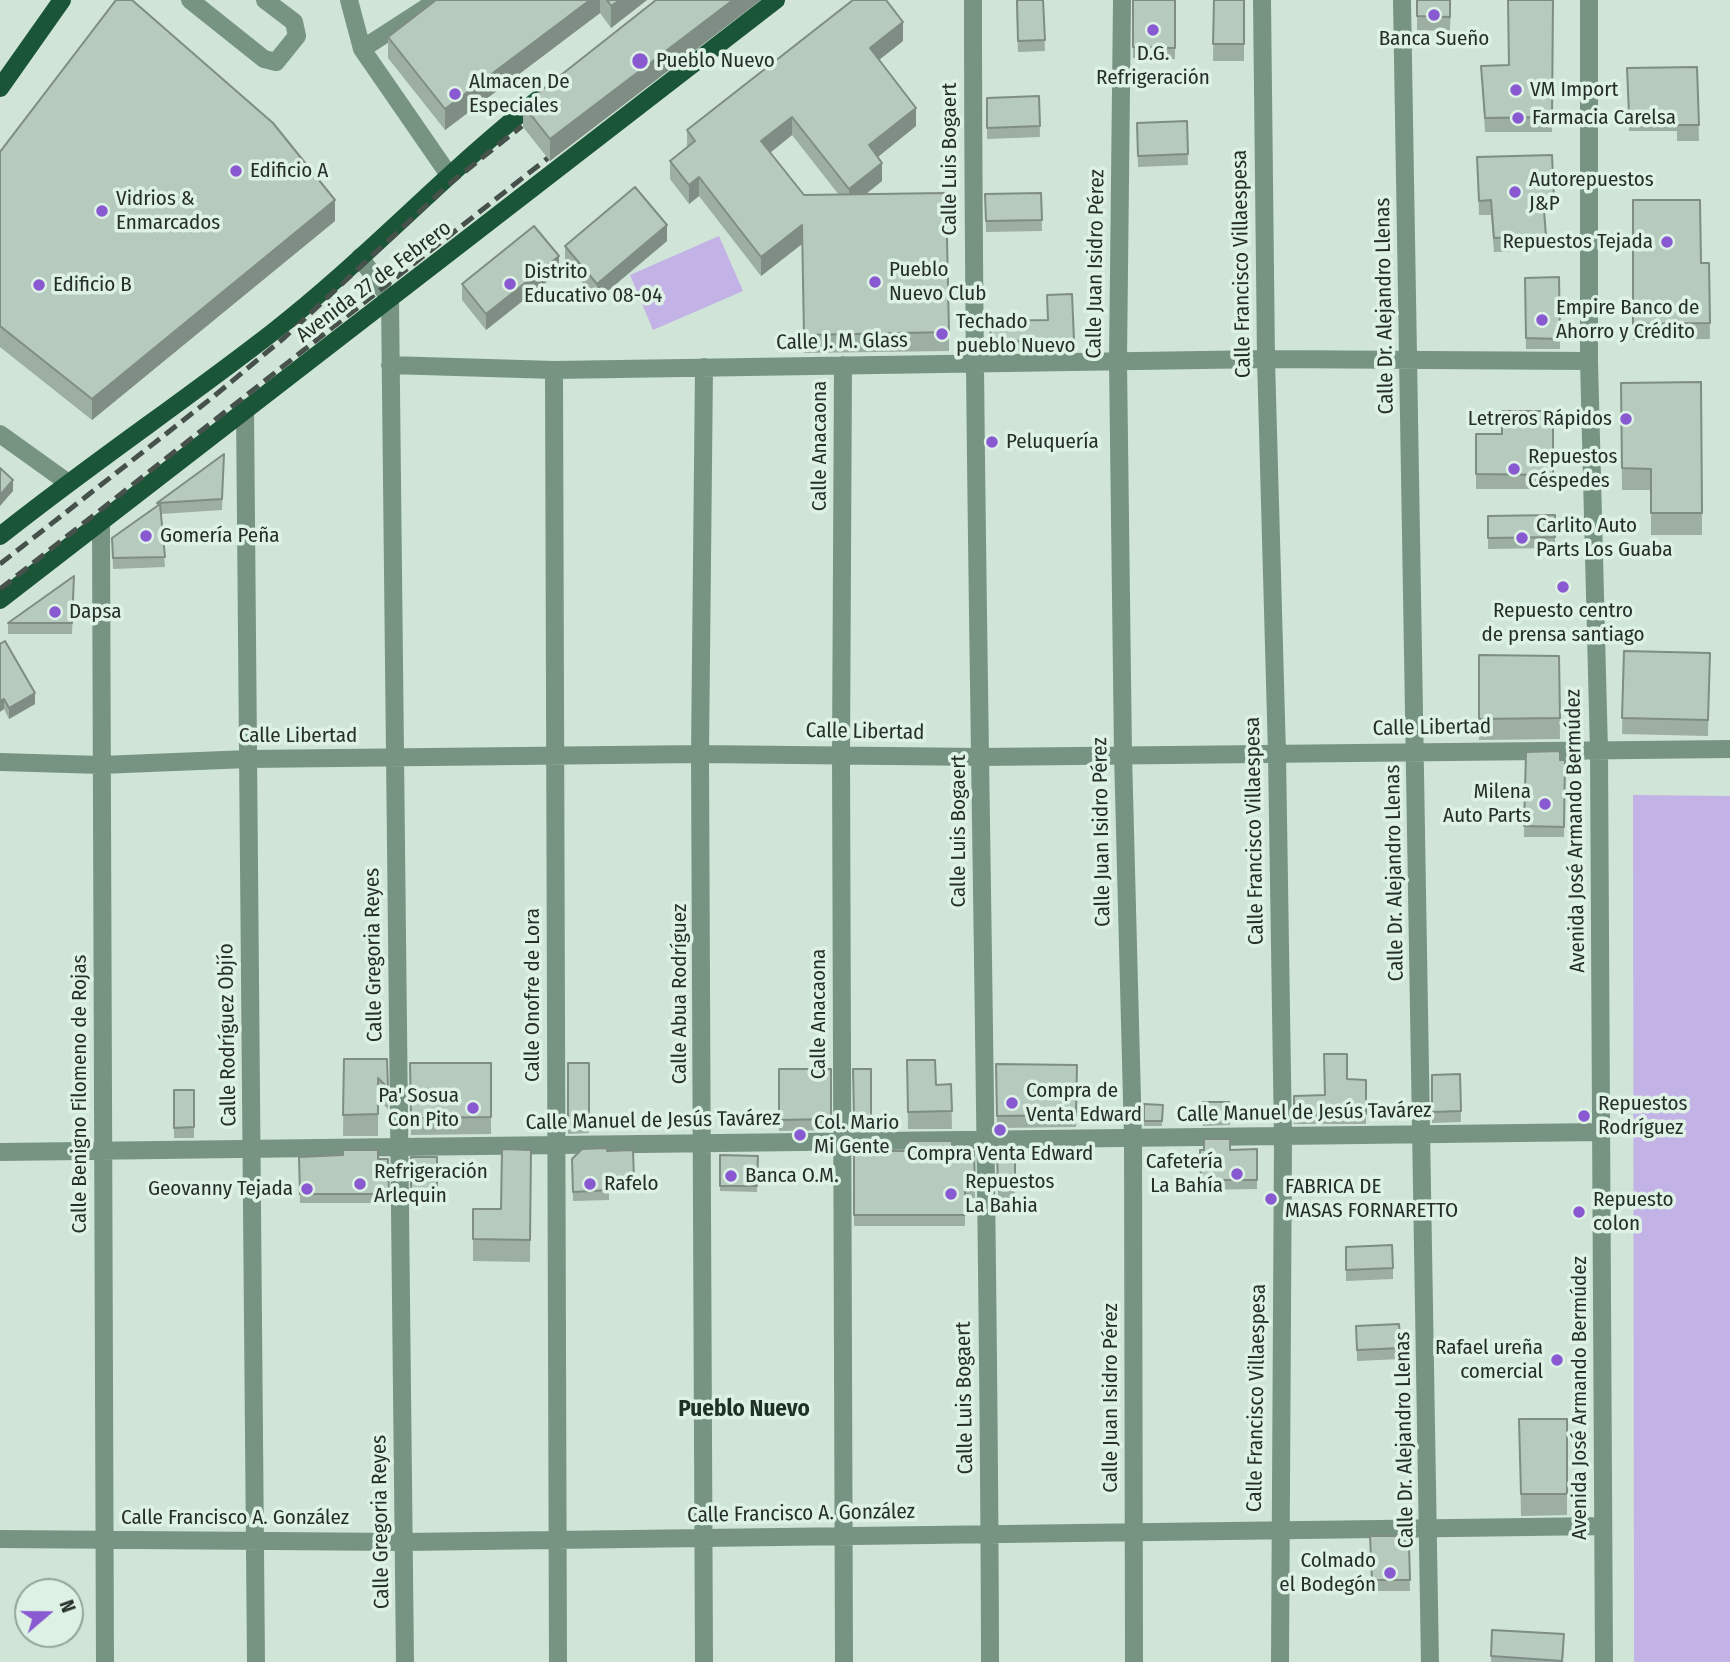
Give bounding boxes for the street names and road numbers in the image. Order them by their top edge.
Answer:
street label: Calle Luis Bogaert [937,83,963,235]
street label: Calle Francisco Villaespesa [1227,150,1257,378]
street label: Calle Juan Isidro Pérez [1082,169,1110,359]
street label: Calle Dr. Alejandro Llenas [1371,197,1399,415]
street label: Avenida 27 de Febrero [292,216,456,348]
street label: Calle J. M. Glass [776,328,908,356]
street label: Calle Anacaona [807,381,833,511]
street label: Avenida José Armando Bermúdez [1561,689,1591,973]
street label: Calle Libertad [1373,714,1491,742]
street label: Calle Francisco Villaespesa [1240,717,1270,945]
street label: Calle Libertad [806,718,924,746]
street label: Calle Libertad [239,723,357,749]
street label: Calle Juan Isidro Pérez [1088,737,1116,927]
street label: Calle Luis Bogaert [946,755,972,907]
street label: Calle Dr. Alejandro Llenas [1381,764,1409,982]
street label: Calle Gregoria Reyes [360,868,388,1042]
street label: Calle Abua Rodríguez [667,904,693,1084]
street label: Calle Onofre de Lora [520,908,546,1082]
street label: Calle Rodríguez Objío [214,943,242,1127]
street label: Calle Anacaona [806,949,832,1079]
street label: Calle Benigno Filomeno de Rojas [67,955,93,1233]
street label: Calle Manuel de Jesús Tavárez [1176,1098,1432,1128]
street label: Calle Manuel de Jesús Tavárez [525,1106,781,1136]
street label: Avenida José Armando Bermúdez [1567,1256,1593,1540]
street label: Calle Francisco Villaespesa [1242,1284,1272,1512]
street label: Calle Juan Isidro Pérez [1098,1303,1124,1493]
street label: Calle Luis Bogaert [951,1321,979,1475]
street label: Calle Dr. Alejandro Llenas [1391,1331,1419,1549]
street label: Calle Gregoria Reyes [367,1435,395,1609]
street label: Calle Francisco A. González [687,1499,915,1529]
street label: Calle Francisco A. González [121,1505,349,1531]

